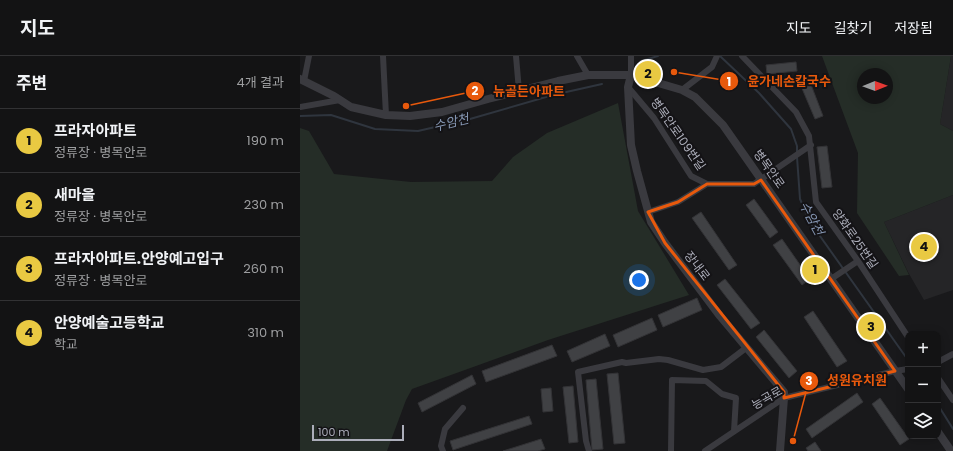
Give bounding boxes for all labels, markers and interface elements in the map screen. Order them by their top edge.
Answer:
text: 지도 [20,15,55,42]
text: 지도 [786,18,812,38]
text: 길찾기 [834,18,872,38]
text: 저장됨 [894,18,933,38]
pin: 2 [635,59,661,89]
north arrow [857,68,893,104]
callout: 윤가네손칼국수 [719,69,839,94]
text: 주변 [16,71,47,95]
text: 윤가네손칼국수 [747,72,831,91]
text: 4개 결과 [236,73,284,92]
text: 1 [727,73,731,90]
callout: 뉴골든아파트 [465,79,573,104]
text: 2 [472,82,479,99]
text: 뉴골든아파트 [493,82,565,101]
street label: 병목안로109번길 [647,94,710,173]
water label: 수암천 [431,109,472,136]
text: 프라자아파트 [54,120,137,141]
text: 1 [27,131,31,150]
text: 190 m [247,131,284,150]
text: 정류장 · 병목안로 [54,143,147,162]
street label: 병목안로 [750,146,789,192]
text: 새마을 [54,184,95,205]
text: 2 [25,195,33,214]
text: 230 m [244,195,284,214]
water label: 수암천 [795,198,829,239]
street label: 양화로25번길 [828,205,882,272]
text: 정류장 · 병목안로 [54,207,147,226]
pin: 4 [911,232,937,262]
street label: 장내로 [681,247,714,284]
text: 프라자아파트.안양예고입구 [54,248,224,269]
pin: 1 [802,255,828,285]
text: 3 [25,259,33,278]
text: 260 m [243,259,284,278]
your location [629,270,649,290]
text: 정류장 · 병목안로 [54,271,147,290]
text: 안양예술고등학교 [54,312,164,333]
pin: 3 [858,312,884,342]
text: 4 [25,323,33,342]
text: 310 m [247,323,284,342]
map controls [905,331,941,439]
button: + [905,331,941,367]
text: 학교 [54,335,78,354]
button: − [905,367,941,403]
callout: 성원유치원 [799,368,895,393]
text: 성원유치원 [827,371,887,390]
text: 3 [805,372,813,389]
street label: 능곡로 [748,382,785,413]
button: layers [905,403,941,439]
scale bar [312,423,404,442]
text: 100 m [318,424,350,440]

